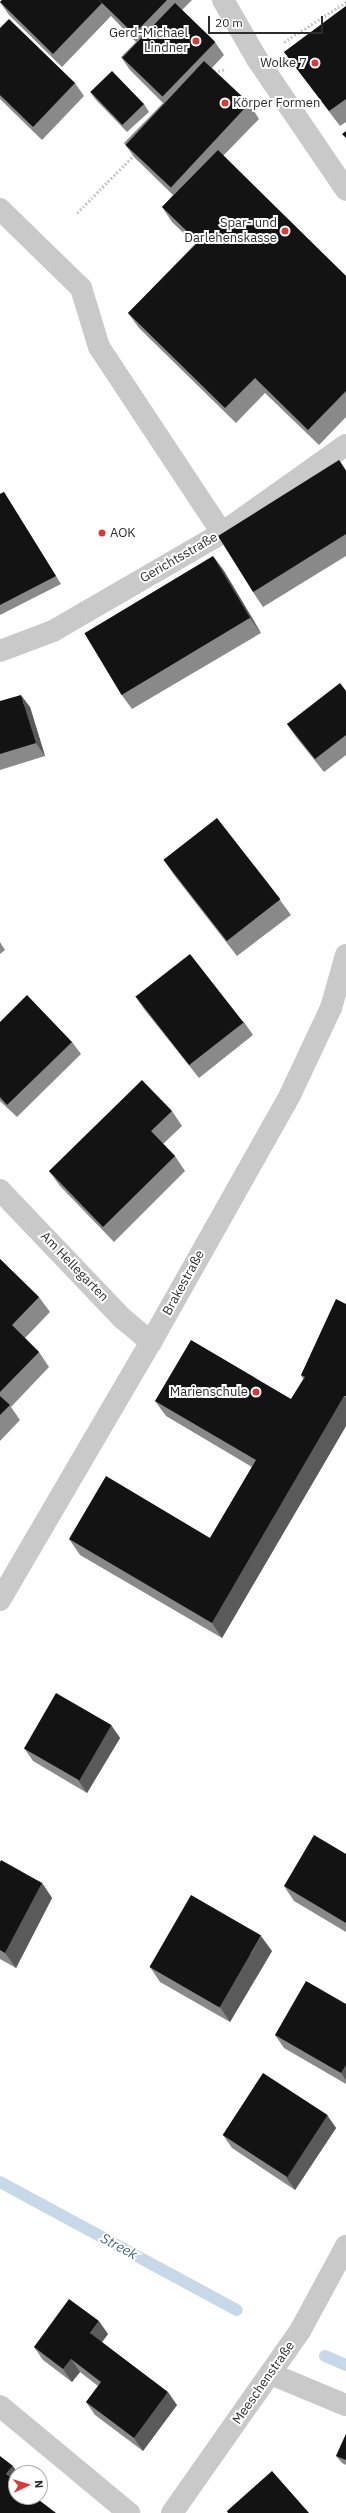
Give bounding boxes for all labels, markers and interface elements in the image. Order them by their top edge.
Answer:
scale bar [210,8,325,34]
text: 20 m [215,15,243,30]
place label: Gerd-Michael Lindner [109,26,188,57]
marker: Gerd-Michael Lindner [191,36,201,46]
place label: Wolke 7 [260,55,307,71]
marker: Wolke 7 [310,58,320,68]
place label: Körper Formen [233,95,320,111]
marker: Körper Formen [220,98,230,108]
place label: Spar- und Darlehenskasse [184,216,277,247]
marker: Spar- und Darlehenskasse [280,226,290,236]
place label: AOK [110,525,136,541]
marker: AOK [97,528,107,538]
street label: Gerichtsstraße [137,530,221,586]
street label: Am Hellegarten [37,1229,111,1305]
street label: Brakestraße [160,1248,208,1318]
place label: Marienschule [170,1384,248,1400]
marker: Marienschule [251,1387,261,1397]
water label: Streek [98,2229,140,2263]
street label: Meeschenstraße [230,2339,298,2427]
north arrow [8,2465,48,2505]
text: N [32,2480,46,2489]

